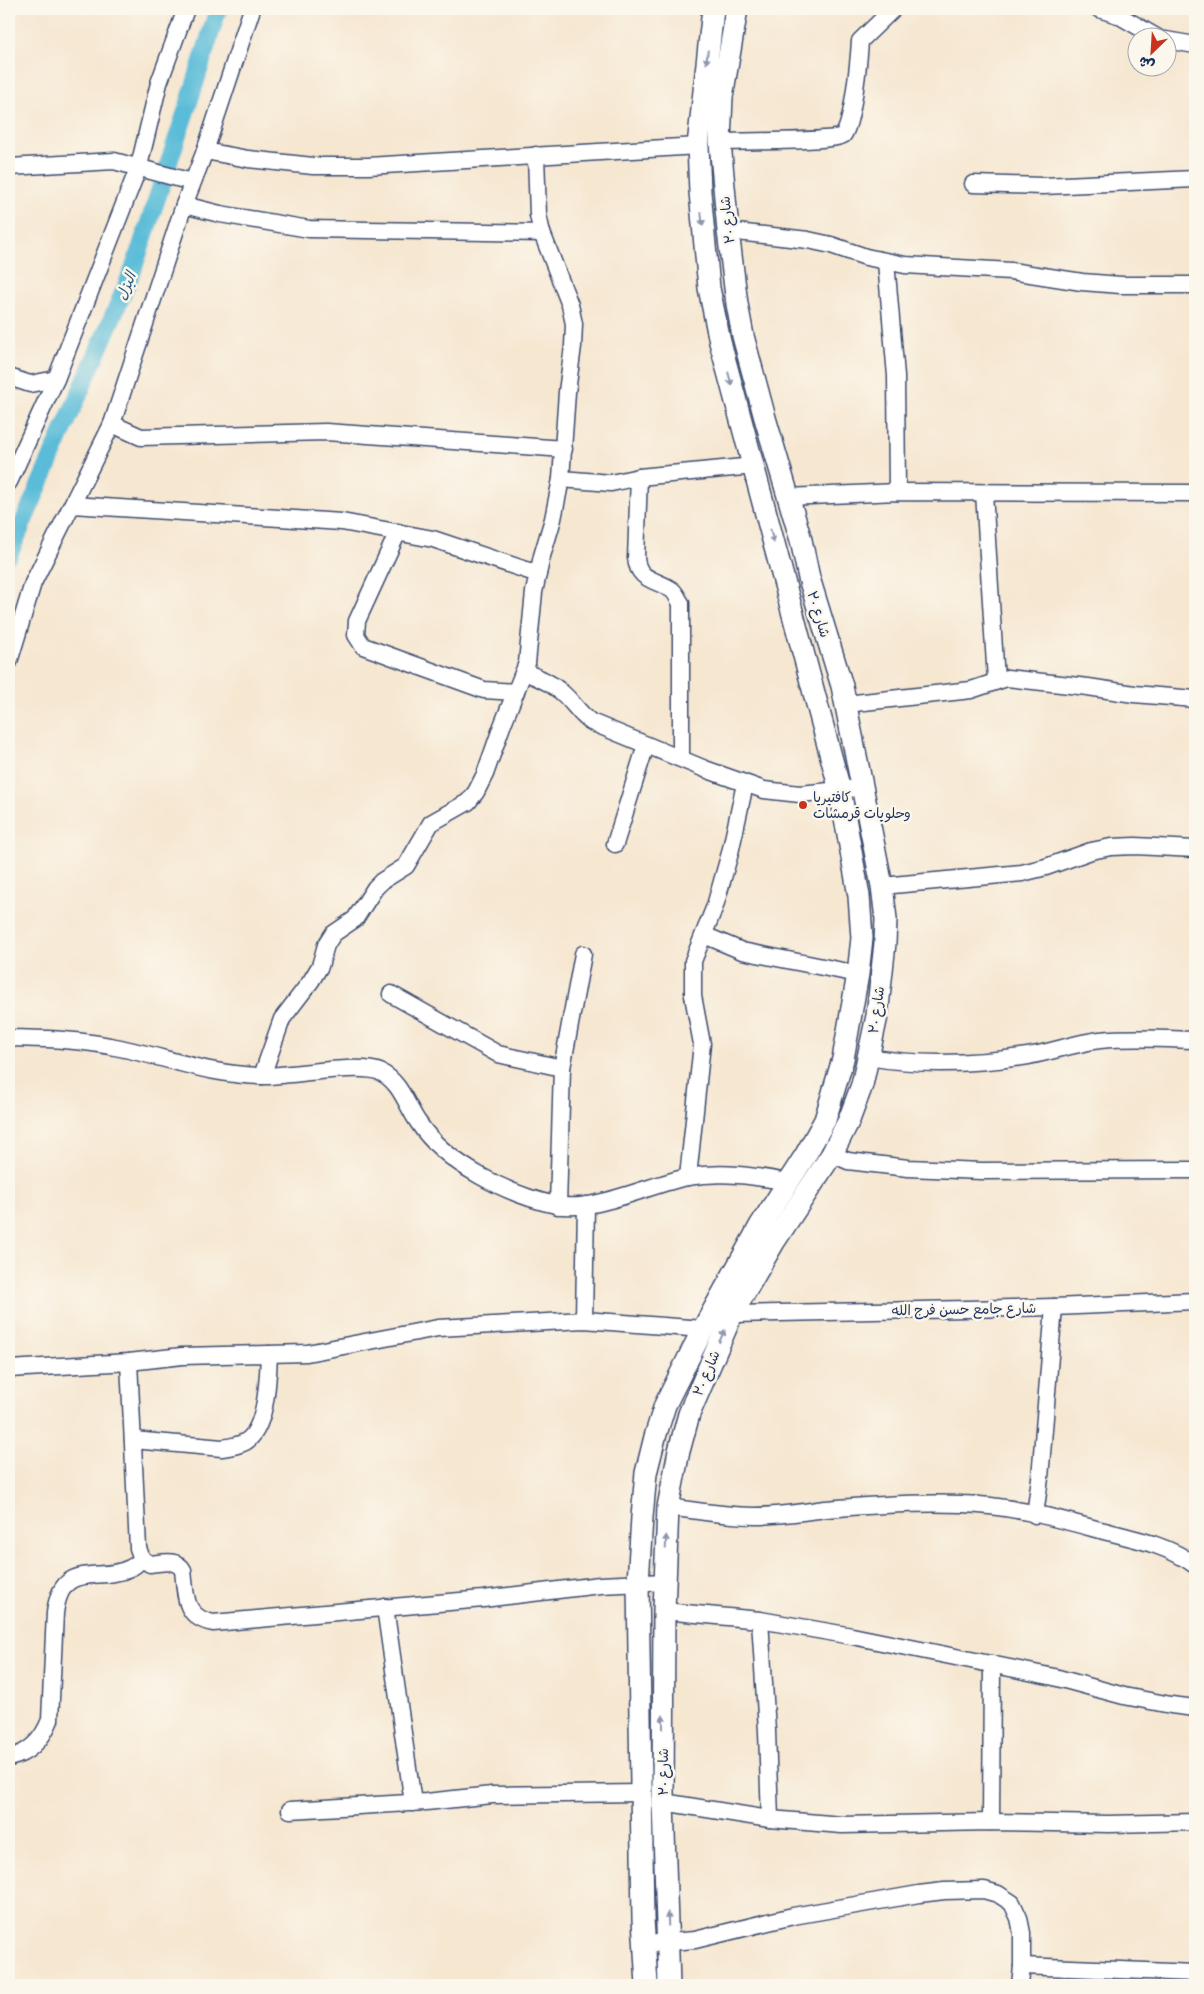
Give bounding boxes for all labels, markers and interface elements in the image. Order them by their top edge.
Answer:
north arrow [1126,28,1176,78]
one-way arrow [703,49,711,65]
text: ش [1136,52,1157,75]
street label: شارع ٣٠ [716,195,739,245]
one-way arrow [698,211,706,227]
water label: البزل [111,267,141,303]
one-way arrow [726,371,734,386]
one-way arrow [768,528,776,543]
street label: شارع ٣٠ [802,589,835,640]
place label: كافتيريا وحلويات قرمشات [813,788,911,823]
marker: كافتيريا وحلويات قرمشات [797,799,809,811]
street label: شارع ٣٠ [864,985,889,1035]
street label: شارع جامع حسن فرج الله [892,1299,1036,1321]
one-way arrow [719,1329,727,1343]
street label: شارع ٣٠ [688,1348,725,1399]
one-way arrow [663,1533,671,1549]
one-way arrow [659,1713,667,1729]
street label: شارع ٣٠ [654,1748,673,1796]
one-way arrow [663,1911,671,1927]

